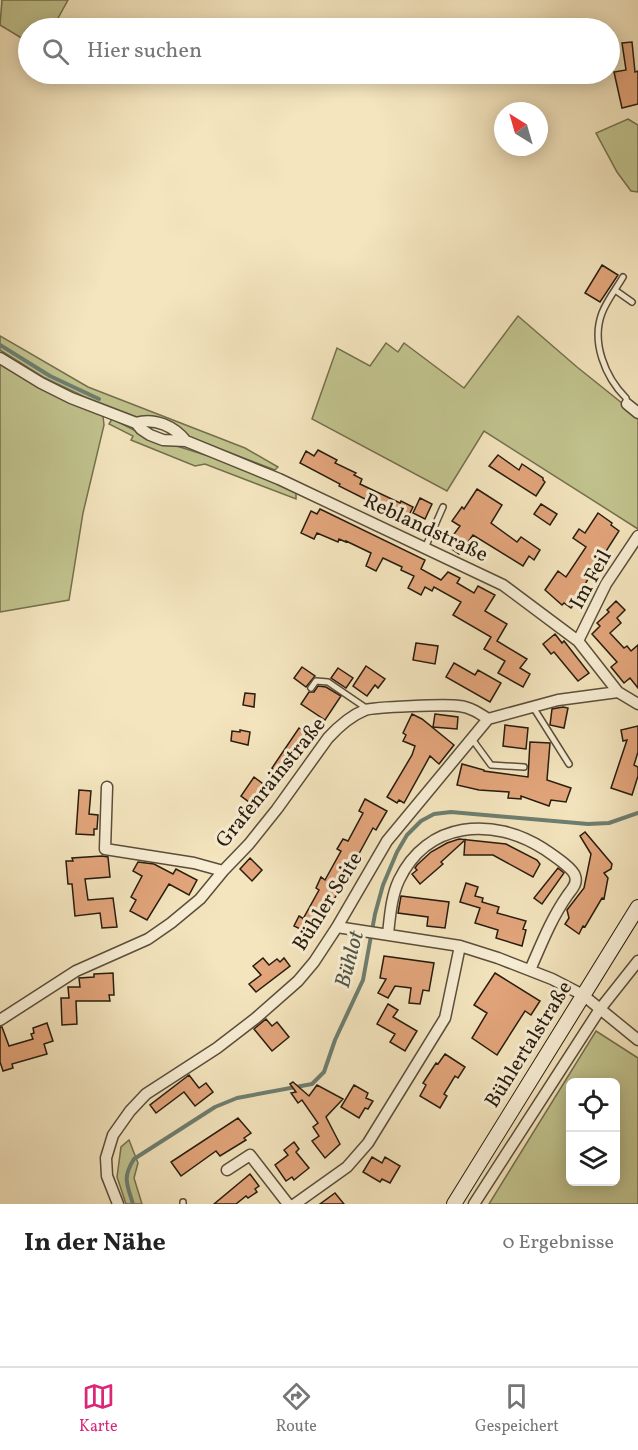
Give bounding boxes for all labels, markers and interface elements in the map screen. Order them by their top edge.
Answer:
search box [18,18,620,84]
icon: search [39,35,72,68]
text: Hier suchen [87,36,202,67]
north arrow [494,102,548,156]
street label: Reblandstraße [358,487,492,570]
street label: Im Feil [563,545,619,615]
street label: Grafenrainstraße [209,711,333,854]
street label: Bühler Seite [286,847,370,957]
water label: Bühlot [328,927,373,992]
street label: Bühlertalstraße [479,976,580,1114]
map controls [566,1078,620,1186]
button: locate [566,1078,620,1132]
button: layers [566,1132,620,1186]
text: In der Nähe [24,1225,166,1261]
text: 0 Ergebnisse [502,1229,614,1257]
tab: Karte [79,1380,118,1438]
tab: Route [276,1380,317,1438]
tab: Gespeichert [475,1380,559,1438]

